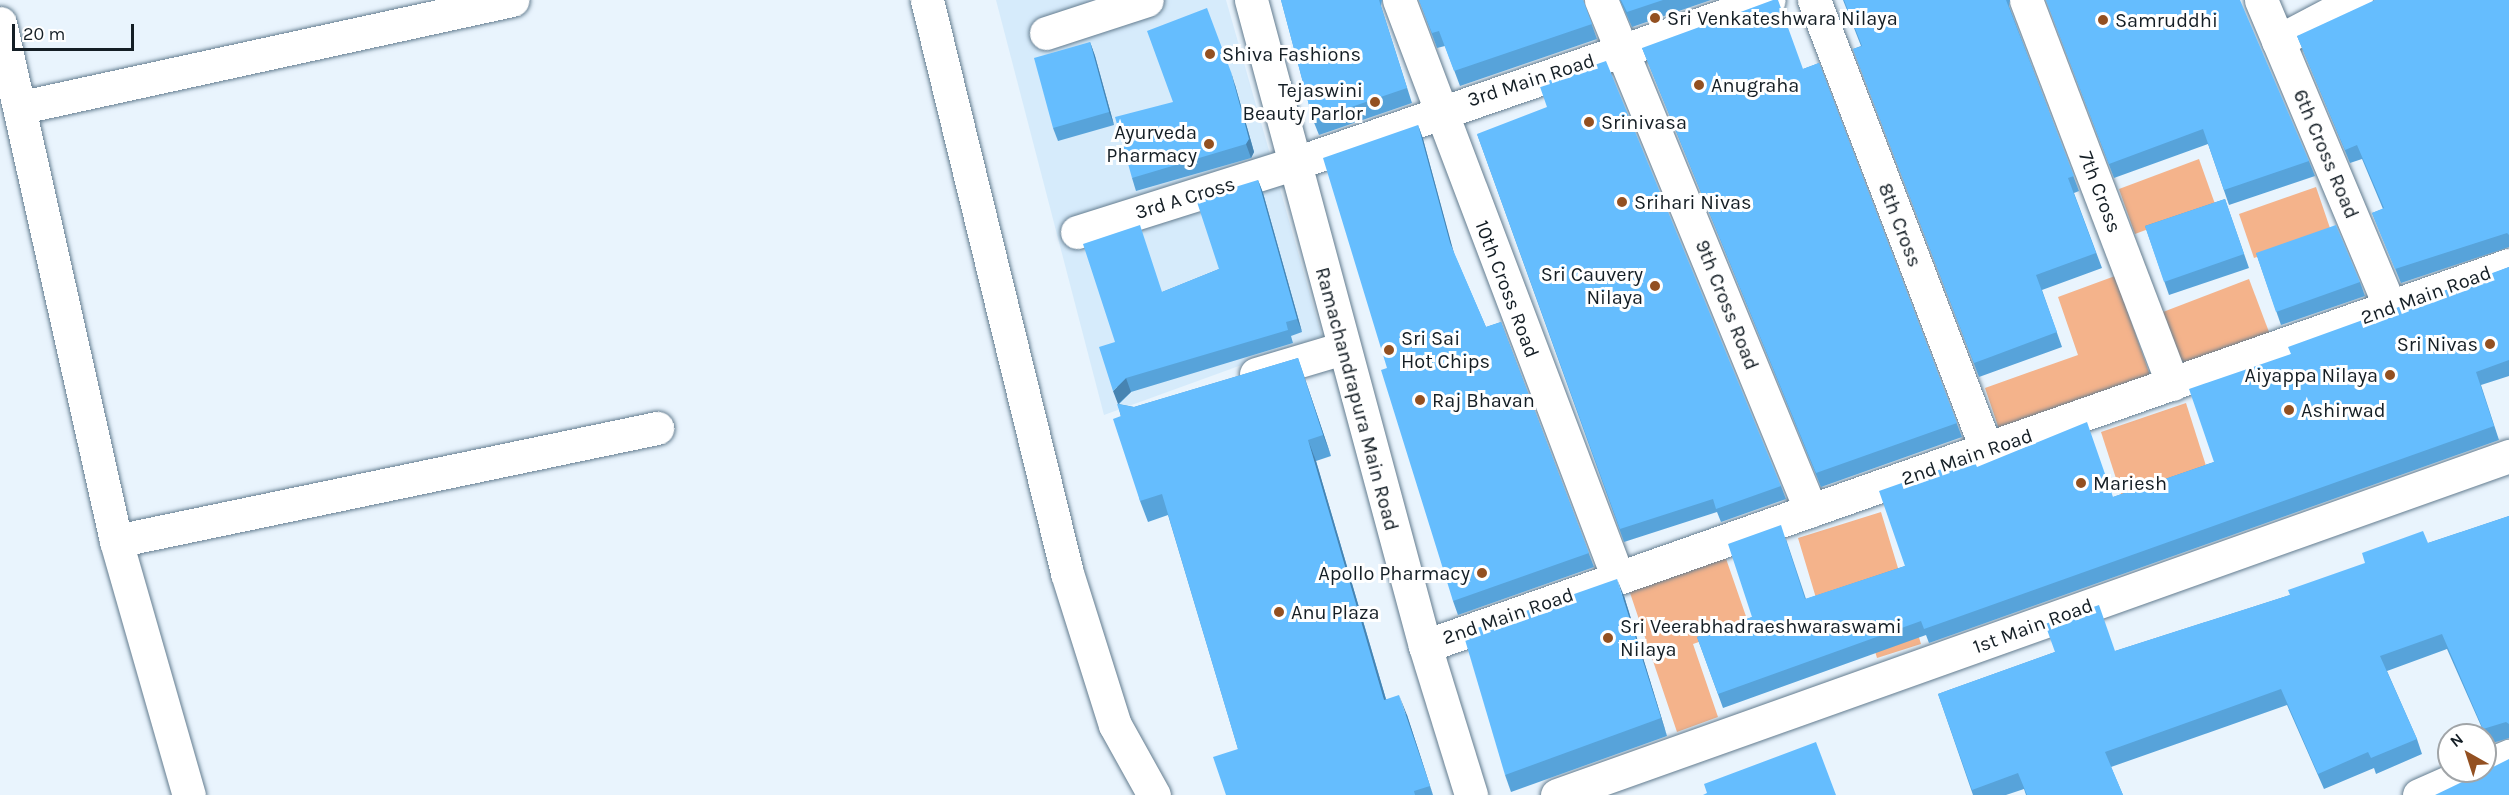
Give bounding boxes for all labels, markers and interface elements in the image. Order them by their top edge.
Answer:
place label: Sri Venkateshwara Nilaya [1667,6,1898,30]
place label: Samruddhi [2115,8,2218,32]
marker: Sri Venkateshwara Nilaya [1648,11,1662,25]
scale bar [15,12,136,50]
marker: Samruddhi [2096,13,2110,27]
text: 20 m [23,23,65,45]
place label: Shiva Fashions [1222,42,1361,66]
marker: Shiva Fashions [1203,47,1217,61]
street label: 3rd Main Road [1464,48,1598,112]
place label: Anugraha [1711,73,1799,97]
place label: Tejaswini Beauty Parlor [1243,78,1363,125]
marker: Anugraha [1692,78,1706,92]
street label: 6th Cross Road [2288,86,2364,222]
marker: Tejaswini Beauty Parlor [1368,95,1382,109]
place label: Srinivasa [1601,110,1687,134]
marker: Srinivasa [1582,115,1596,129]
place label: Ayurveda Pharmacy [1106,120,1197,167]
marker: Ayurveda Pharmacy [1202,137,1216,151]
street label: 7th Cross [2074,148,2126,236]
street label: 3rd A Cross [1132,171,1238,225]
street label: 8th Cross [1873,180,1927,270]
place label: Srihari Nivas [1634,190,1752,214]
marker: Srihari Nivas [1615,195,1629,209]
street label: 10th Cross Road [1470,217,1544,361]
street label: 9th Cross Road [1690,236,1764,374]
street label: 2nd Main Road [2358,260,2494,330]
place label: Sri Cauvery Nilaya [1541,262,1643,309]
street label: Ramachandrapura Main Road [1310,264,1404,534]
marker: Sri Cauvery Nilaya [1648,279,1662,293]
place label: Sri Sai Hot Chips [1401,326,1490,373]
place label: Sri Nivas [2397,332,2478,356]
marker: Sri Nivas [2483,337,2497,351]
marker: Sri Sai Hot Chips [1382,343,1396,357]
place label: Aiyappa Nilaya [2245,363,2378,387]
marker: Aiyappa Nilaya [2383,368,2397,382]
place label: Raj Bhavan [1432,388,1535,412]
marker: Raj Bhavan [1413,393,1427,407]
place label: Ashirwad [2301,398,2386,422]
marker: Ashirwad [2282,403,2296,417]
street label: 2nd Main Road [1898,423,2036,491]
place label: Mariesh [2093,471,2167,495]
marker: Mariesh [2074,476,2088,490]
place label: Apollo Pharmacy [1318,561,1470,585]
marker: Apollo Pharmacy [1475,566,1489,580]
street label: 2nd Main Road [1439,582,1577,650]
street label: 1st Main Road [1970,593,2096,659]
place label: Anu Plaza [1291,600,1380,624]
marker: Anu Plaza [1272,605,1286,619]
place label: Sri Veerabhadraeshwaraswami Nilaya [1620,614,1902,661]
marker: Sri Veerabhadraeshwaraswami Nilaya [1601,631,1615,645]
north arrow [2437,723,2497,783]
text: N [2446,729,2467,751]

